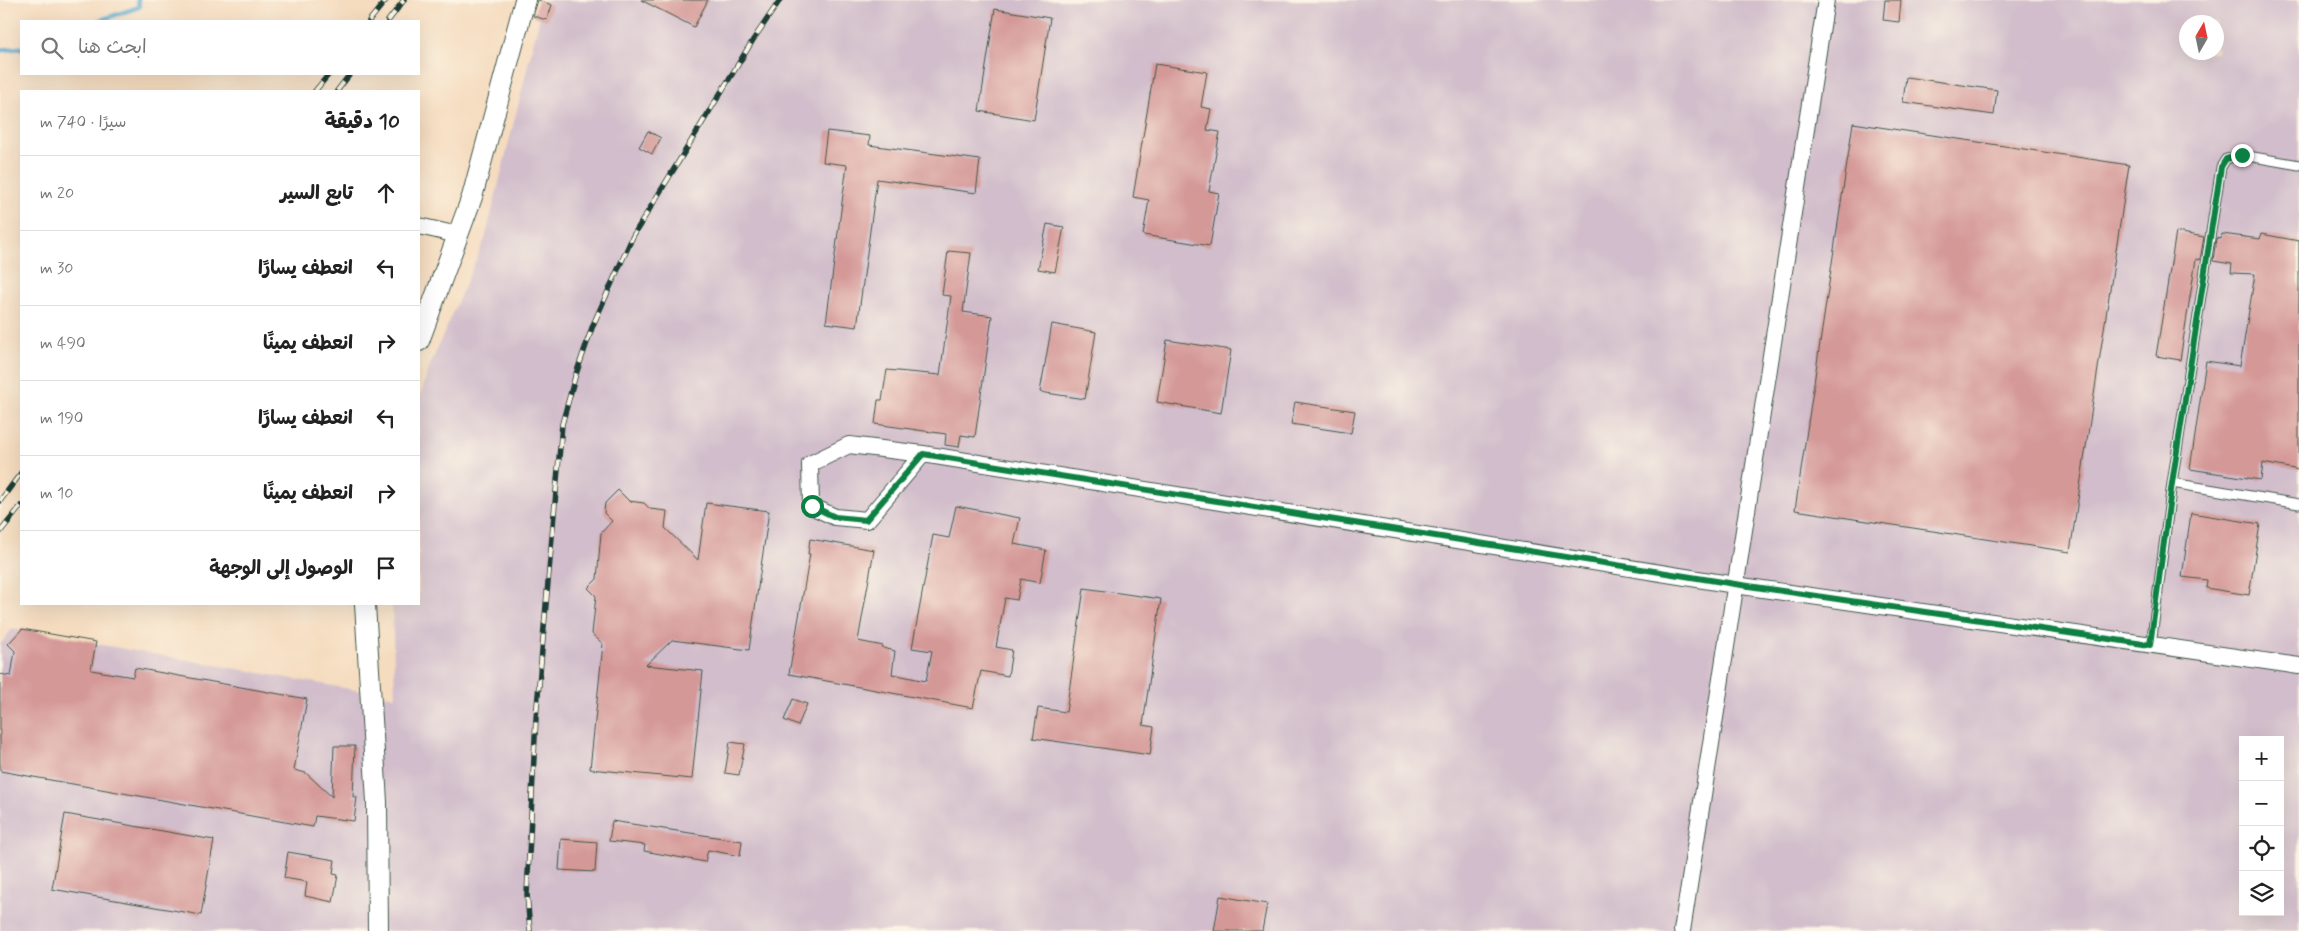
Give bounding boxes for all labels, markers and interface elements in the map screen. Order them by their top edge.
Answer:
north arrow [2179,15,2224,60]
search box [20,20,420,75]
icon: search [38,34,66,62]
text: ابحث هنا [78,35,147,60]
text: 10 دقيقة [324,108,400,136]
text: سيرًا · 740 m [40,112,126,133]
route end [2231,144,2254,167]
icon: ahead [372,179,400,207]
text: تابع السير [280,181,353,206]
text: 20 m [40,183,74,204]
icon: left [372,254,400,282]
text: انعطف يسارًا [258,256,353,281]
text: 30 m [40,258,73,279]
icon: right [372,329,400,357]
text: انعطف يمينًا [263,331,353,356]
text: 490 m [40,333,86,354]
icon: left [372,404,400,432]
text: انعطف يسارًا [258,406,353,431]
text: 190 m [40,408,83,429]
icon: right [372,479,400,507]
text: انعطف يمينًا [263,481,353,506]
text: 10 m [40,483,73,504]
route start [801,495,824,518]
icon: arrive [372,554,400,582]
text: الوصول إلى الوجهة [209,556,353,581]
map controls [2239,736,2284,916]
button: + [2239,736,2284,781]
button: − [2239,781,2284,826]
button: locate [2239,826,2284,871]
button: layers [2239,871,2284,916]

